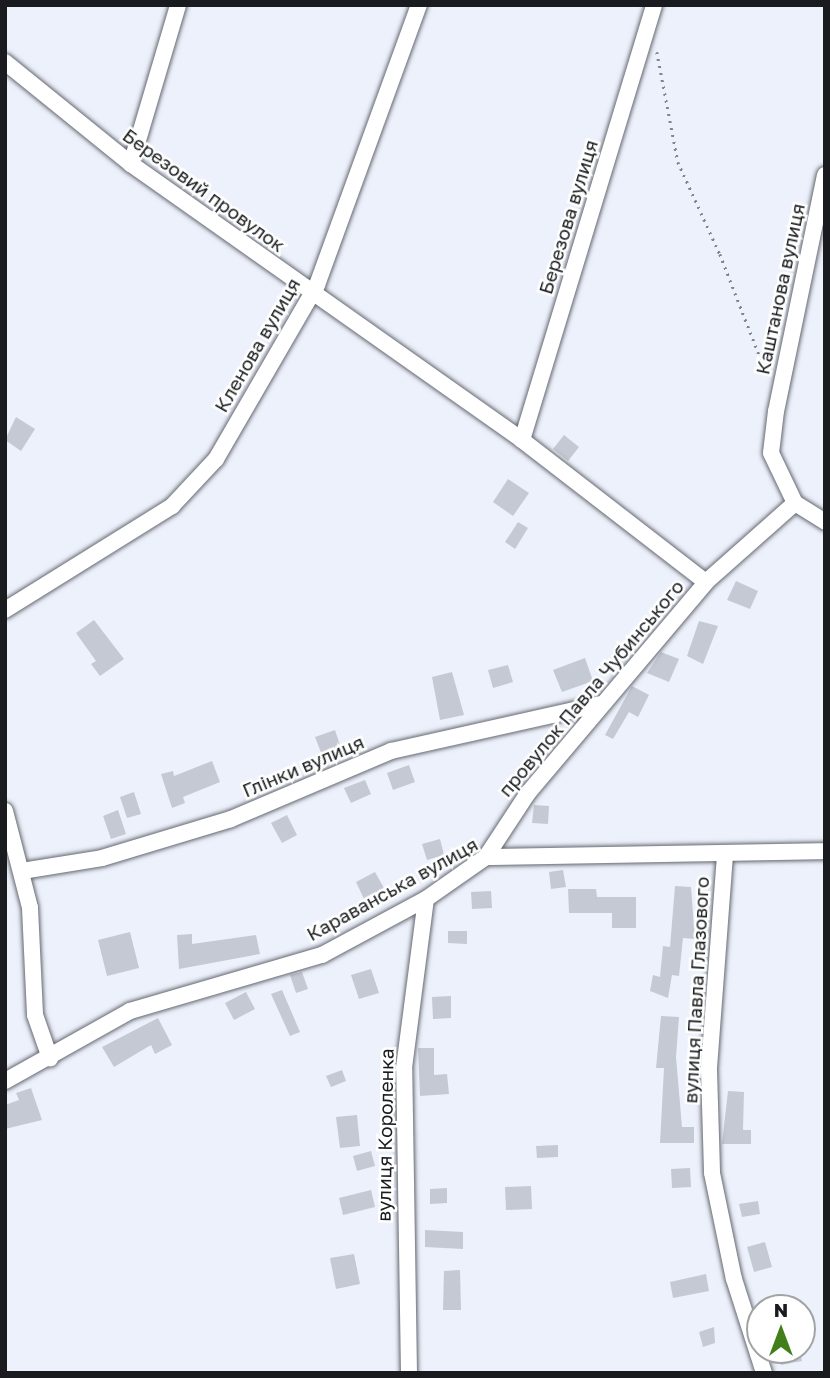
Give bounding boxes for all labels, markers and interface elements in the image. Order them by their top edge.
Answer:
street label: Березовий провулок [118,123,290,257]
street label: Березова вулиця [534,137,602,297]
street label: Каштанова вулиця [751,201,809,377]
street label: Кленова вулиця [209,274,305,416]
street label: провулок Павла Чубинського [494,575,688,801]
street label: Глінки вулиця [239,730,367,802]
street label: Караванська вулиця [303,832,481,946]
street label: вулиця Павла Глазового [679,876,713,1104]
street label: вулиця Короленка [372,1048,398,1222]
north arrow [746,1294,816,1364]
text: N [774,1298,788,1321]

